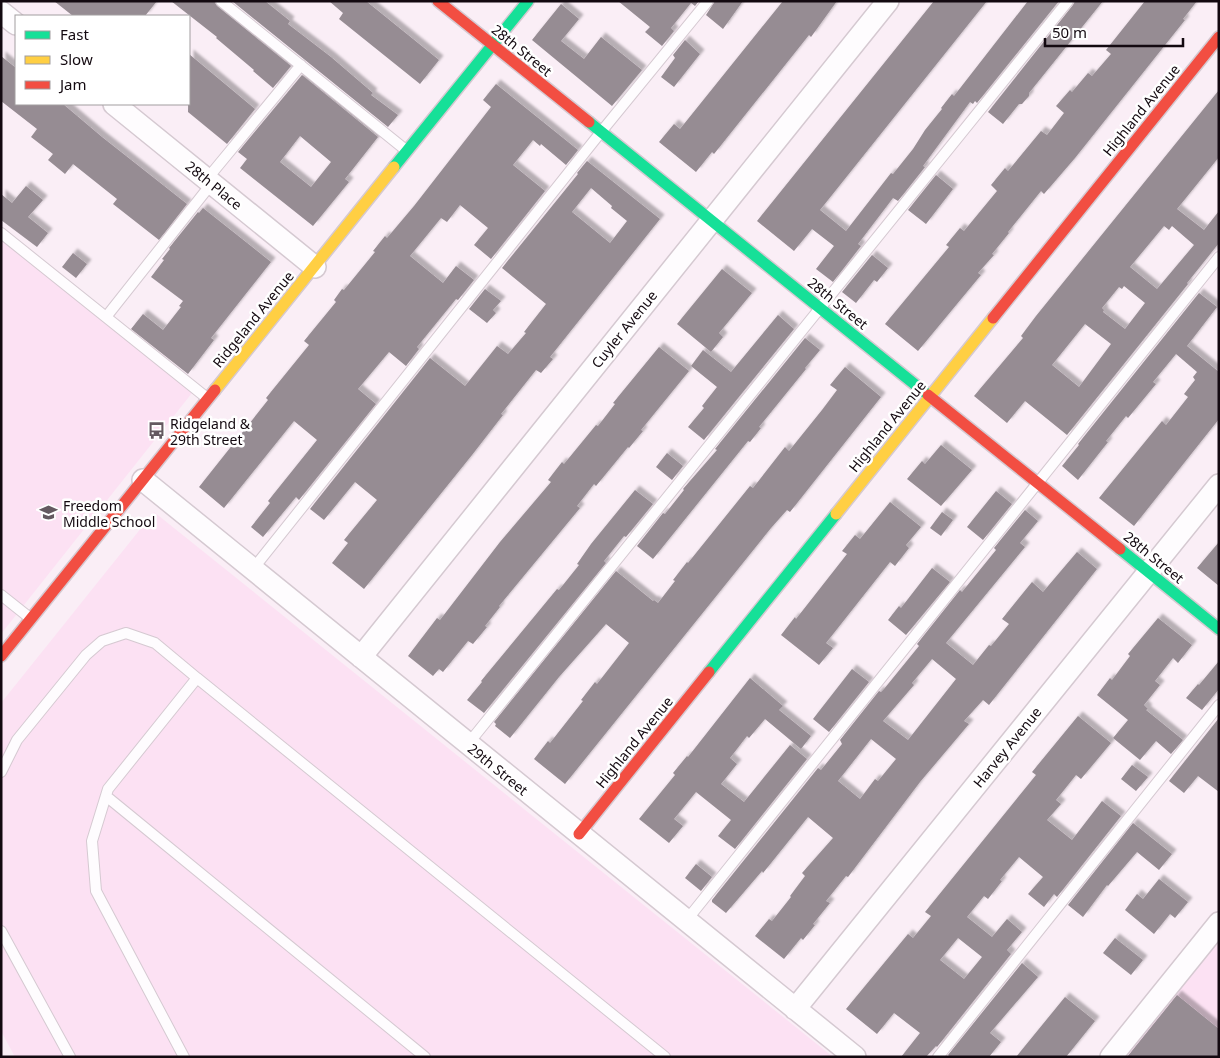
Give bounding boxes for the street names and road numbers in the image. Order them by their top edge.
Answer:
street label: 28th Street [488,20,556,80]
street label: Highland Avenue [1098,60,1184,160]
street label: 28th Place [182,156,246,214]
street label: Ridgeland Avenue [208,267,298,371]
street label: 28th Street [804,273,872,333]
street label: Cuyler Avenue [587,286,661,372]
street label: Highland Avenue [844,376,930,476]
street label: 28th Street [1120,527,1188,587]
street label: Highland Avenue [591,692,677,792]
street label: Harvey Avenue [969,703,1045,791]
street label: 29th Street [464,739,532,799]

